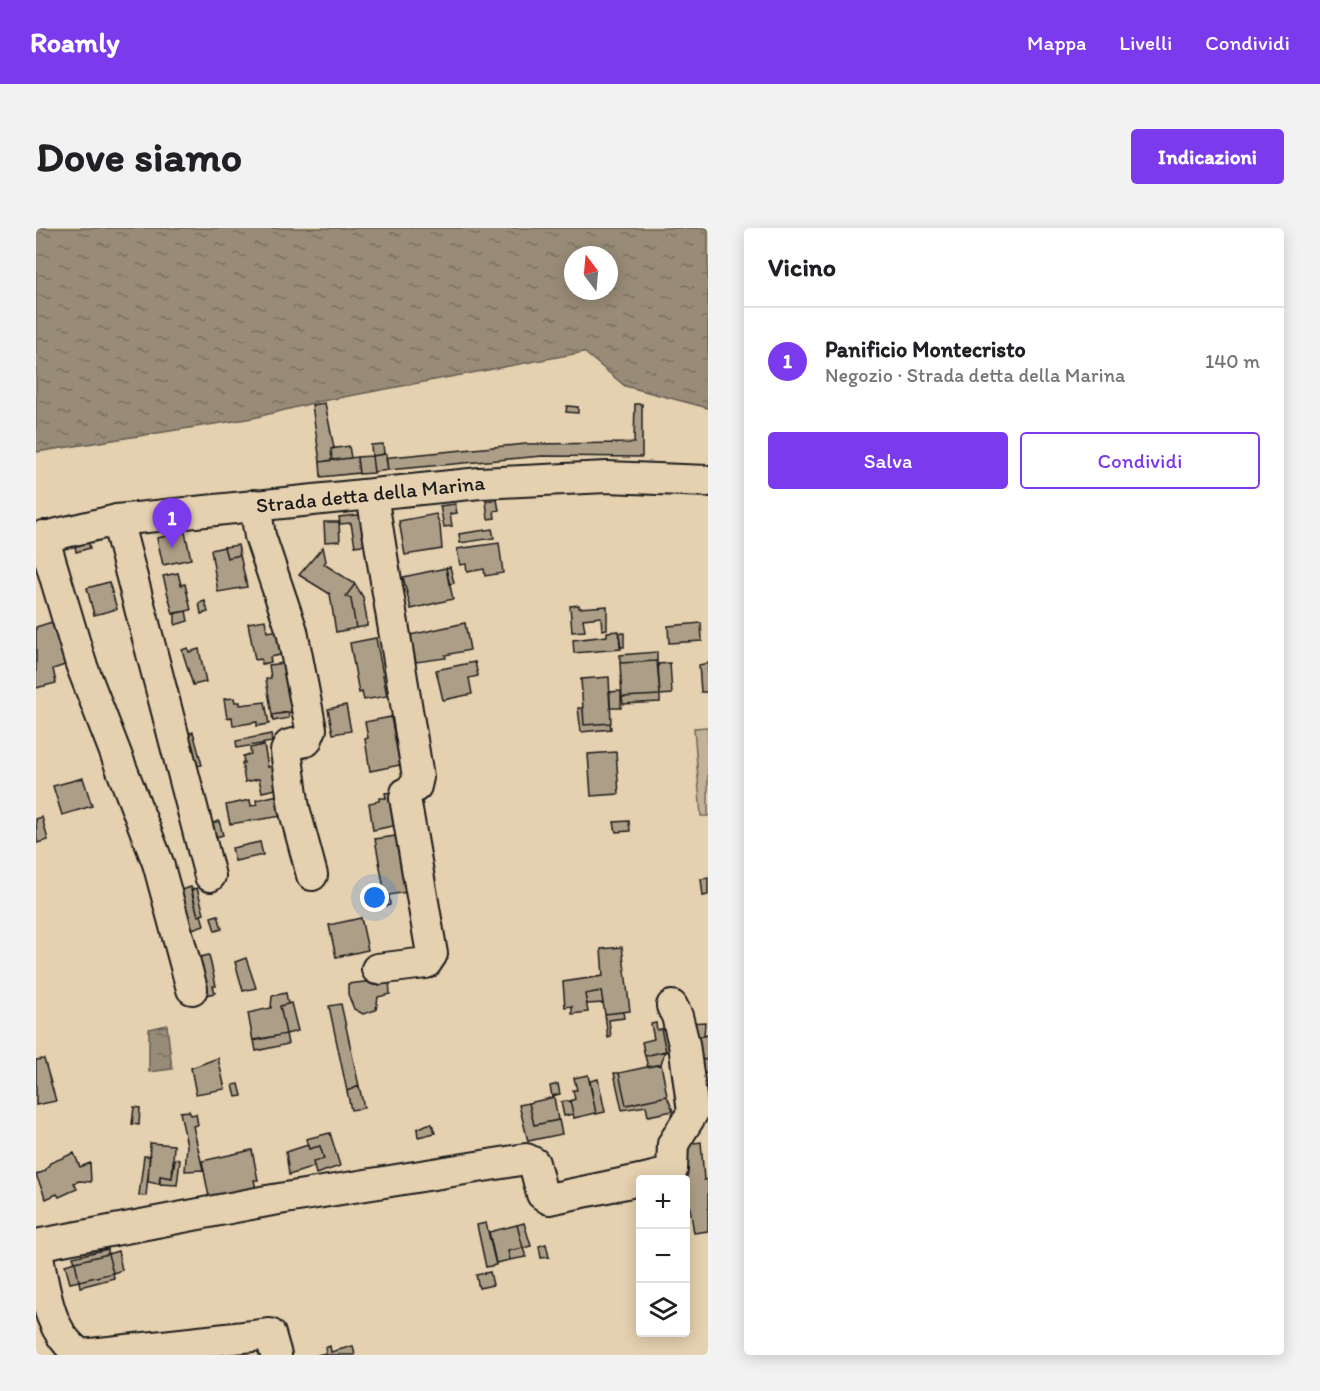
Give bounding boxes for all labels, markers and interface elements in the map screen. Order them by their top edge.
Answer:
text: Roamly [30,25,120,59]
text: Mappa [1027,30,1086,55]
text: Livelli [1119,30,1172,55]
text: Condividi [1205,30,1290,55]
button: Indicazioni [1131,129,1284,184]
text: Dove siamo [36,131,242,182]
north arrow [564,246,618,300]
text: Vicino [768,251,836,283]
text: Panificio Montecristo [825,336,1026,363]
text: 1 [783,349,792,373]
text: 140 m [1205,349,1260,373]
text: Negozio · Strada detta della Marina [825,363,1125,387]
button: Salva [768,432,1008,489]
button: Condividi [1020,432,1260,489]
street label: Strada detta della Marina [255,470,486,518]
pin: 1 [152,498,192,548]
your location [360,883,389,912]
map controls [636,1175,690,1337]
button: + [636,1175,690,1229]
button: − [636,1229,690,1283]
button: layers [636,1283,690,1337]

